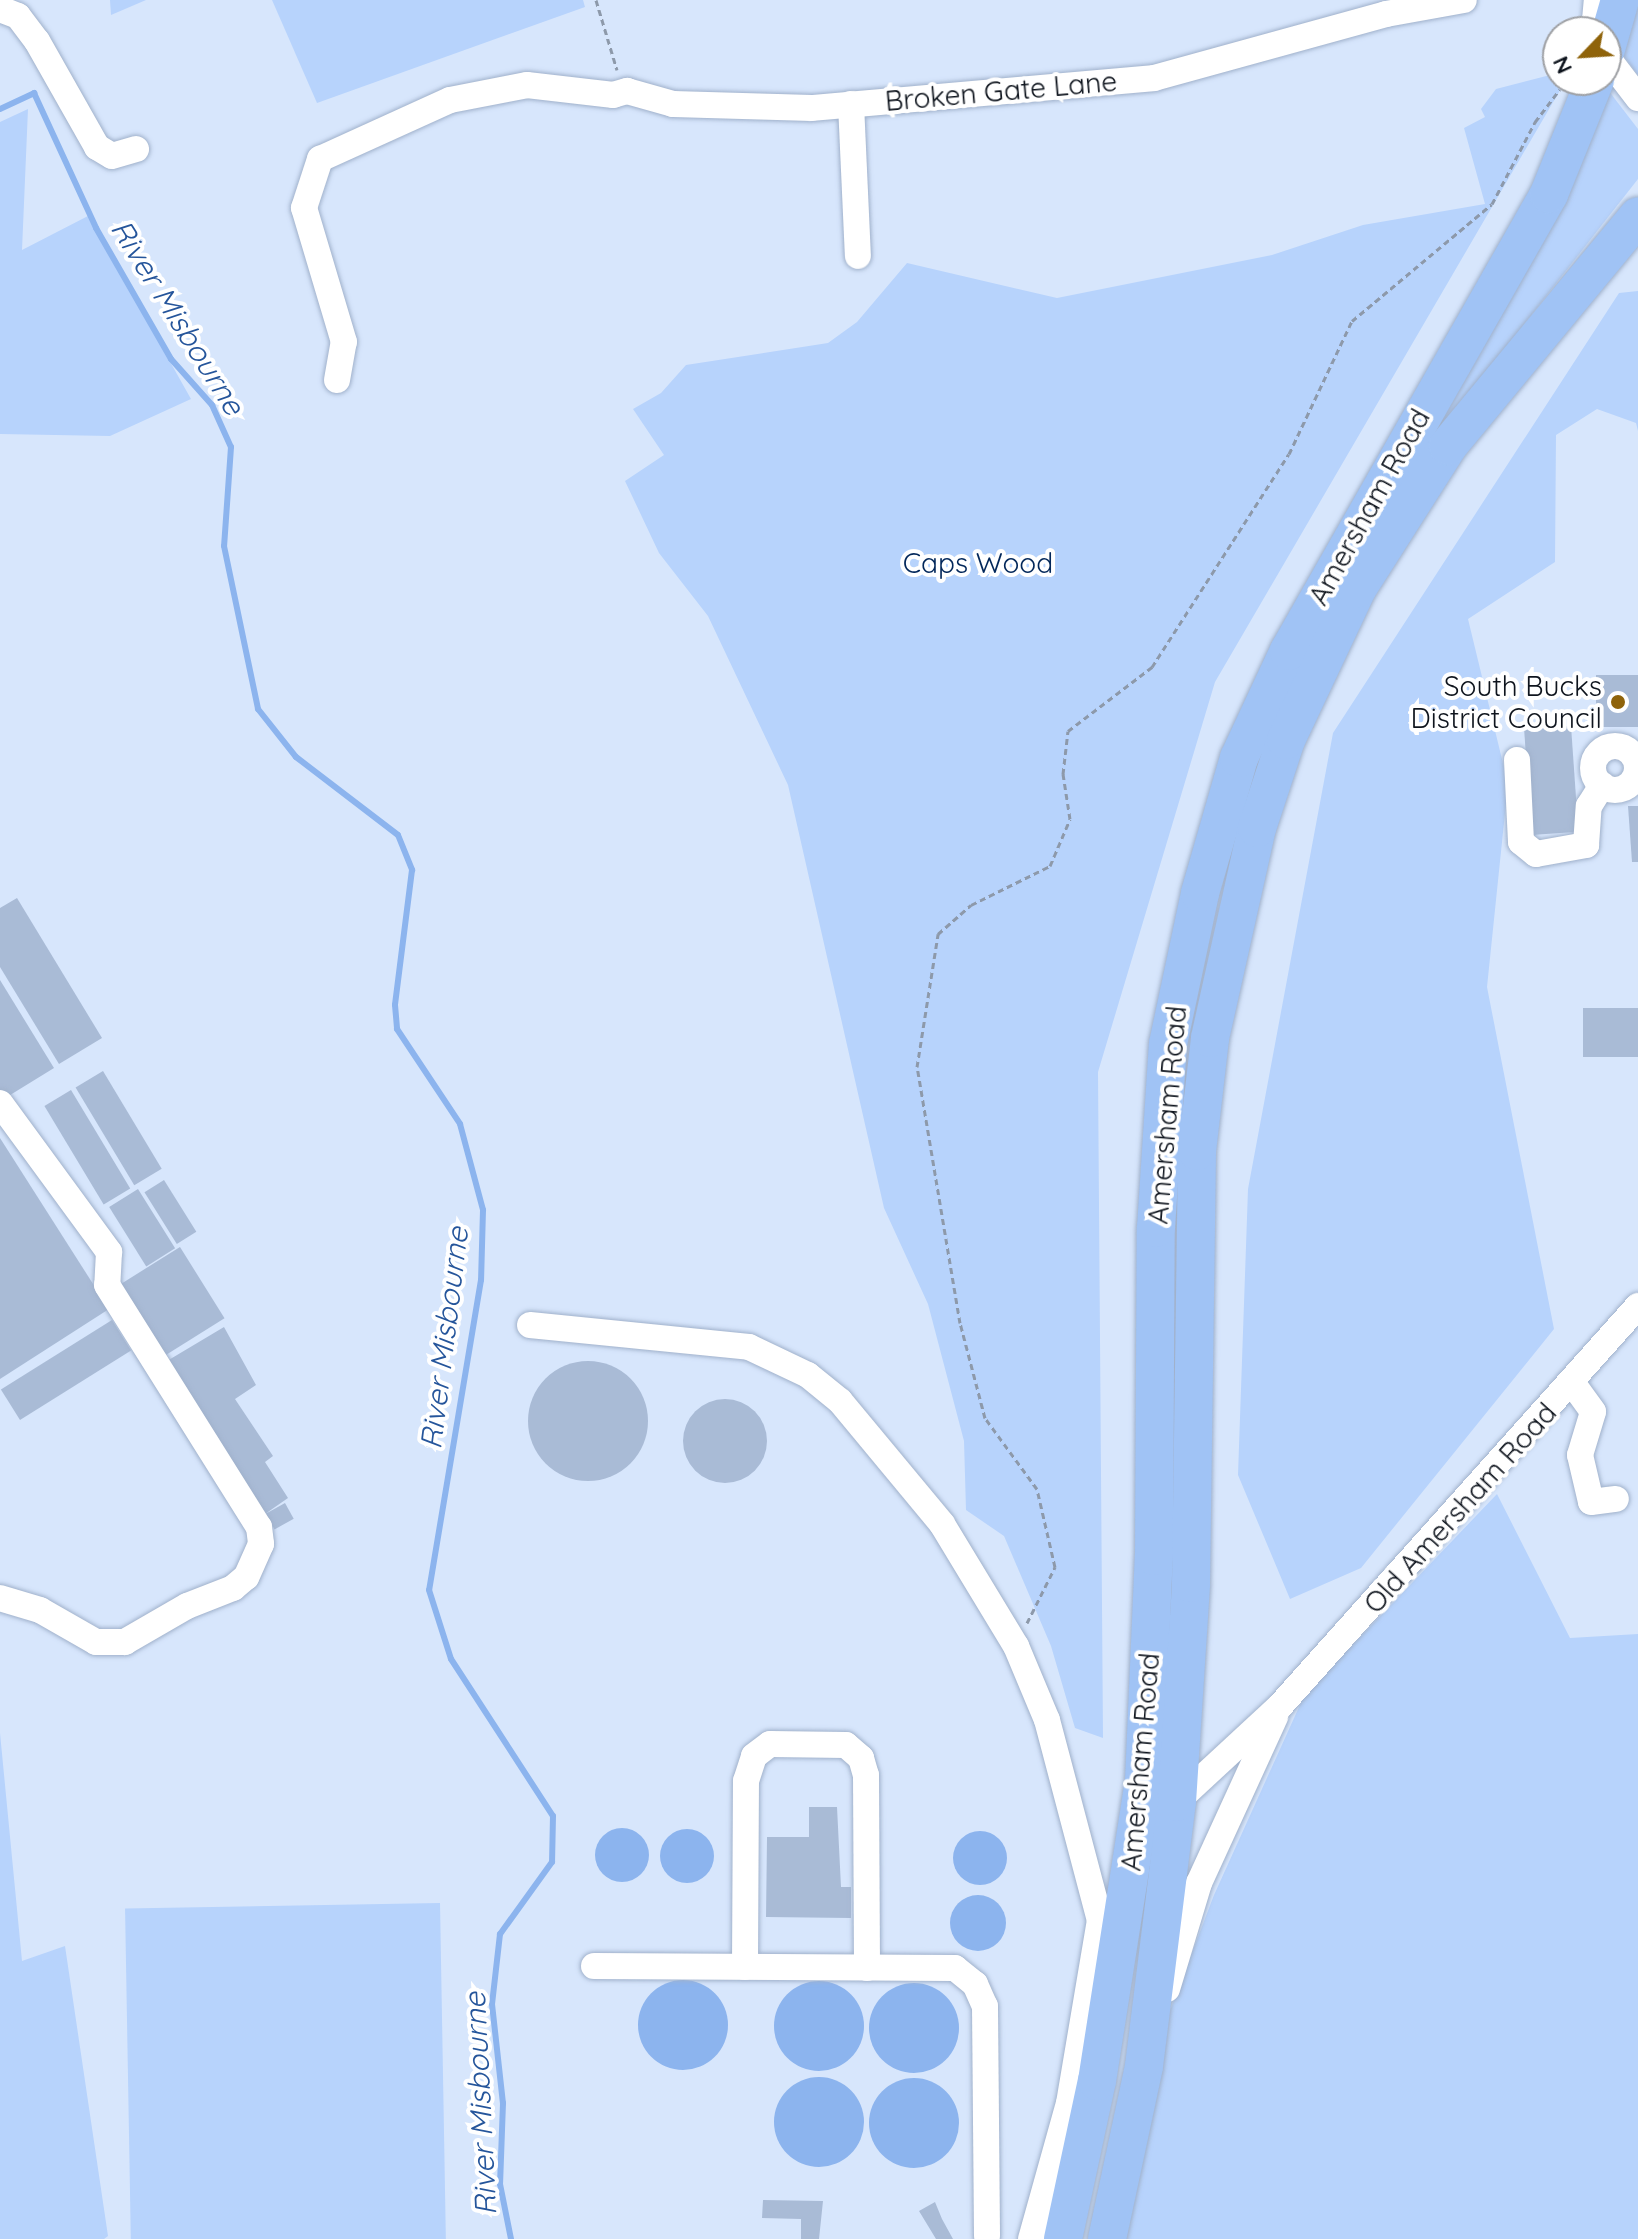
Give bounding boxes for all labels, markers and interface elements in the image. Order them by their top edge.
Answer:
north arrow [1542,16,1622,96]
text: N [1546,52,1578,79]
street label: Broken Gate Lane [884,64,1118,118]
water label: River Misbourne [104,213,252,421]
street label: Amersham Road [1301,403,1437,611]
park label: Caps Wood [903,546,1053,580]
place label: South Bucks District Council [1411,669,1602,735]
marker: South Bucks District Council [1609,693,1627,711]
street label: Amersham Road [1141,1005,1193,1225]
water label: River Misbourne [413,1225,475,1451]
street label: Old Amersham Road [1357,1396,1563,1620]
street label: Amersham Road [1114,1652,1166,1872]
water label: River Misbourne [456,1991,504,2217]

